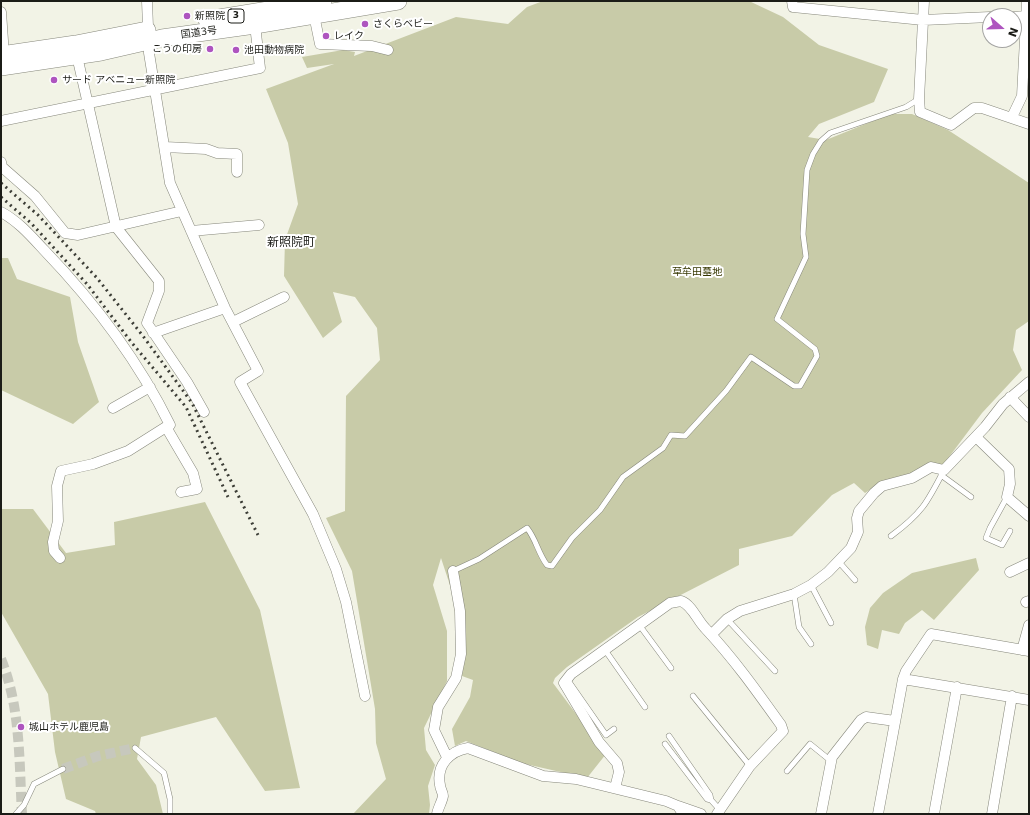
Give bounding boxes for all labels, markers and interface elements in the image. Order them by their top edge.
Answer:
north arrow [982,8,1022,48]
road number: 3 [228,9,244,23]
place label: 新照院 [195,10,225,22]
marker: 新照院 [182,11,192,21]
place label: さくらベビー [373,18,433,30]
marker: さくらベビー [360,19,370,29]
street label: 国道3号 [180,25,218,41]
text: N [1005,25,1020,38]
place label: レイク [334,30,364,42]
marker: レイク [321,31,331,41]
place label: こうの印房 [152,43,202,55]
marker: こうの印房 [205,44,215,54]
place label: 池田動物病院 [244,44,304,56]
marker: 池田動物病院 [231,45,241,55]
place label: サード アベニュー新照院 [62,74,175,86]
marker: サード アベニュー新照院 [49,75,59,85]
district label: 新照院町 [267,236,315,250]
park label: 草牟田墓地 [672,266,722,278]
place label: 城山ホテル鹿児島 [29,721,109,733]
marker: 城山ホテル鹿児島 [16,722,26,732]

